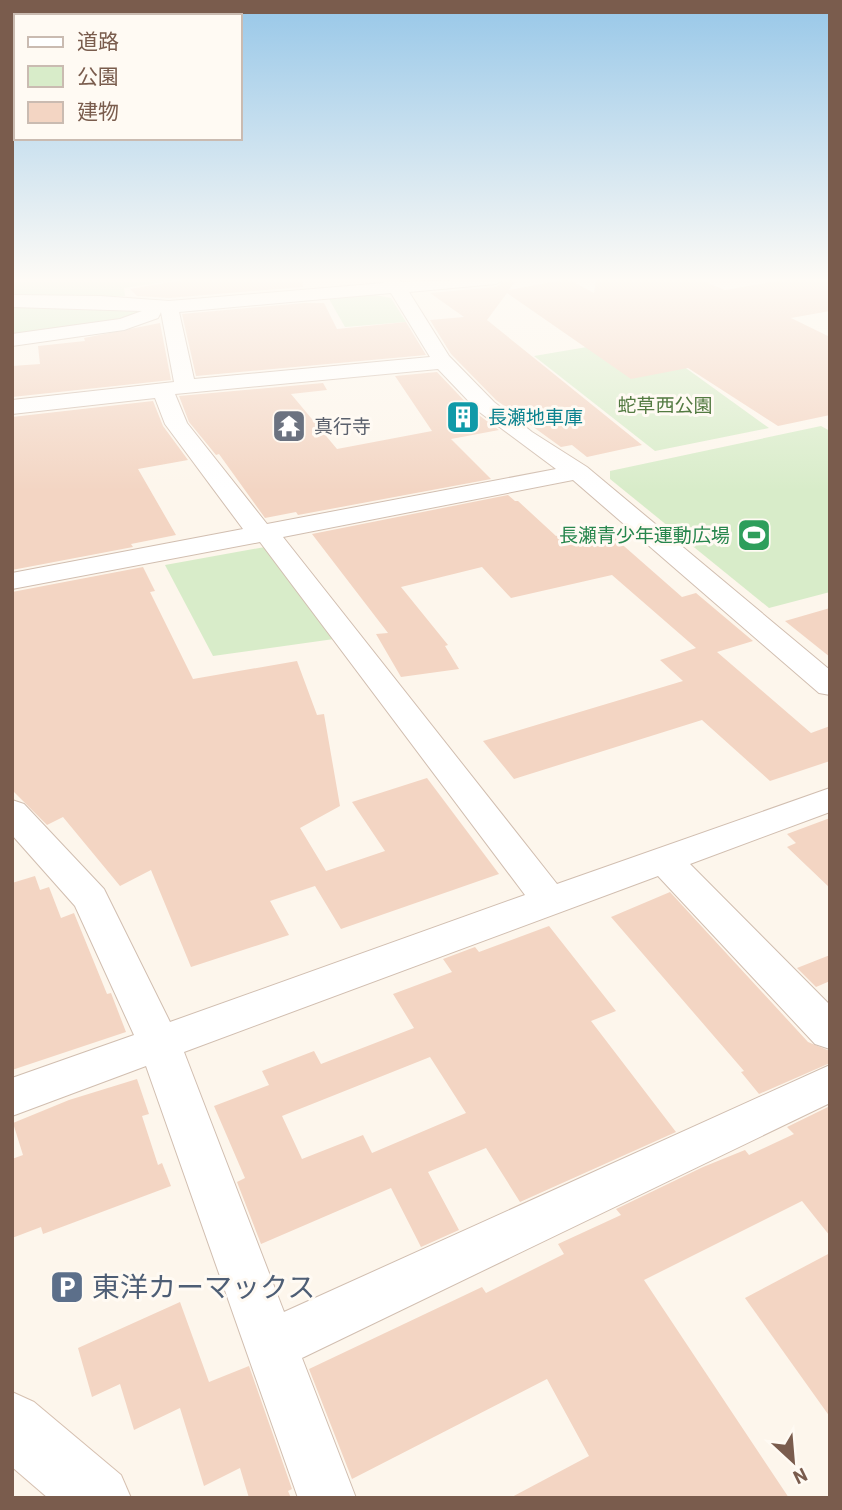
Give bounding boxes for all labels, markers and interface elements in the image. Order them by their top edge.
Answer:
legend [14,14,242,140]
text: 道路 [77,28,119,53]
text: 公園 [77,63,119,88]
text: 建物 [77,98,119,123]
park label: 蛇草西公園 [617,393,713,416]
building icon: 長瀬地車庫 [444,398,482,436]
place label: 長瀬地車庫 [488,405,583,428]
temple icon: 真行寺 [270,407,308,445]
place label: 真行寺 [314,414,371,437]
sports icon: 長瀬青少年運動広場 [735,516,773,554]
place label: 長瀬青少年運動広場 [559,523,730,546]
parking icon: 東洋カーマックス [48,1268,86,1306]
place label: 東洋カーマックス [92,1269,315,1303]
north arrow [758,1426,828,1496]
text: N [790,1464,811,1490]

